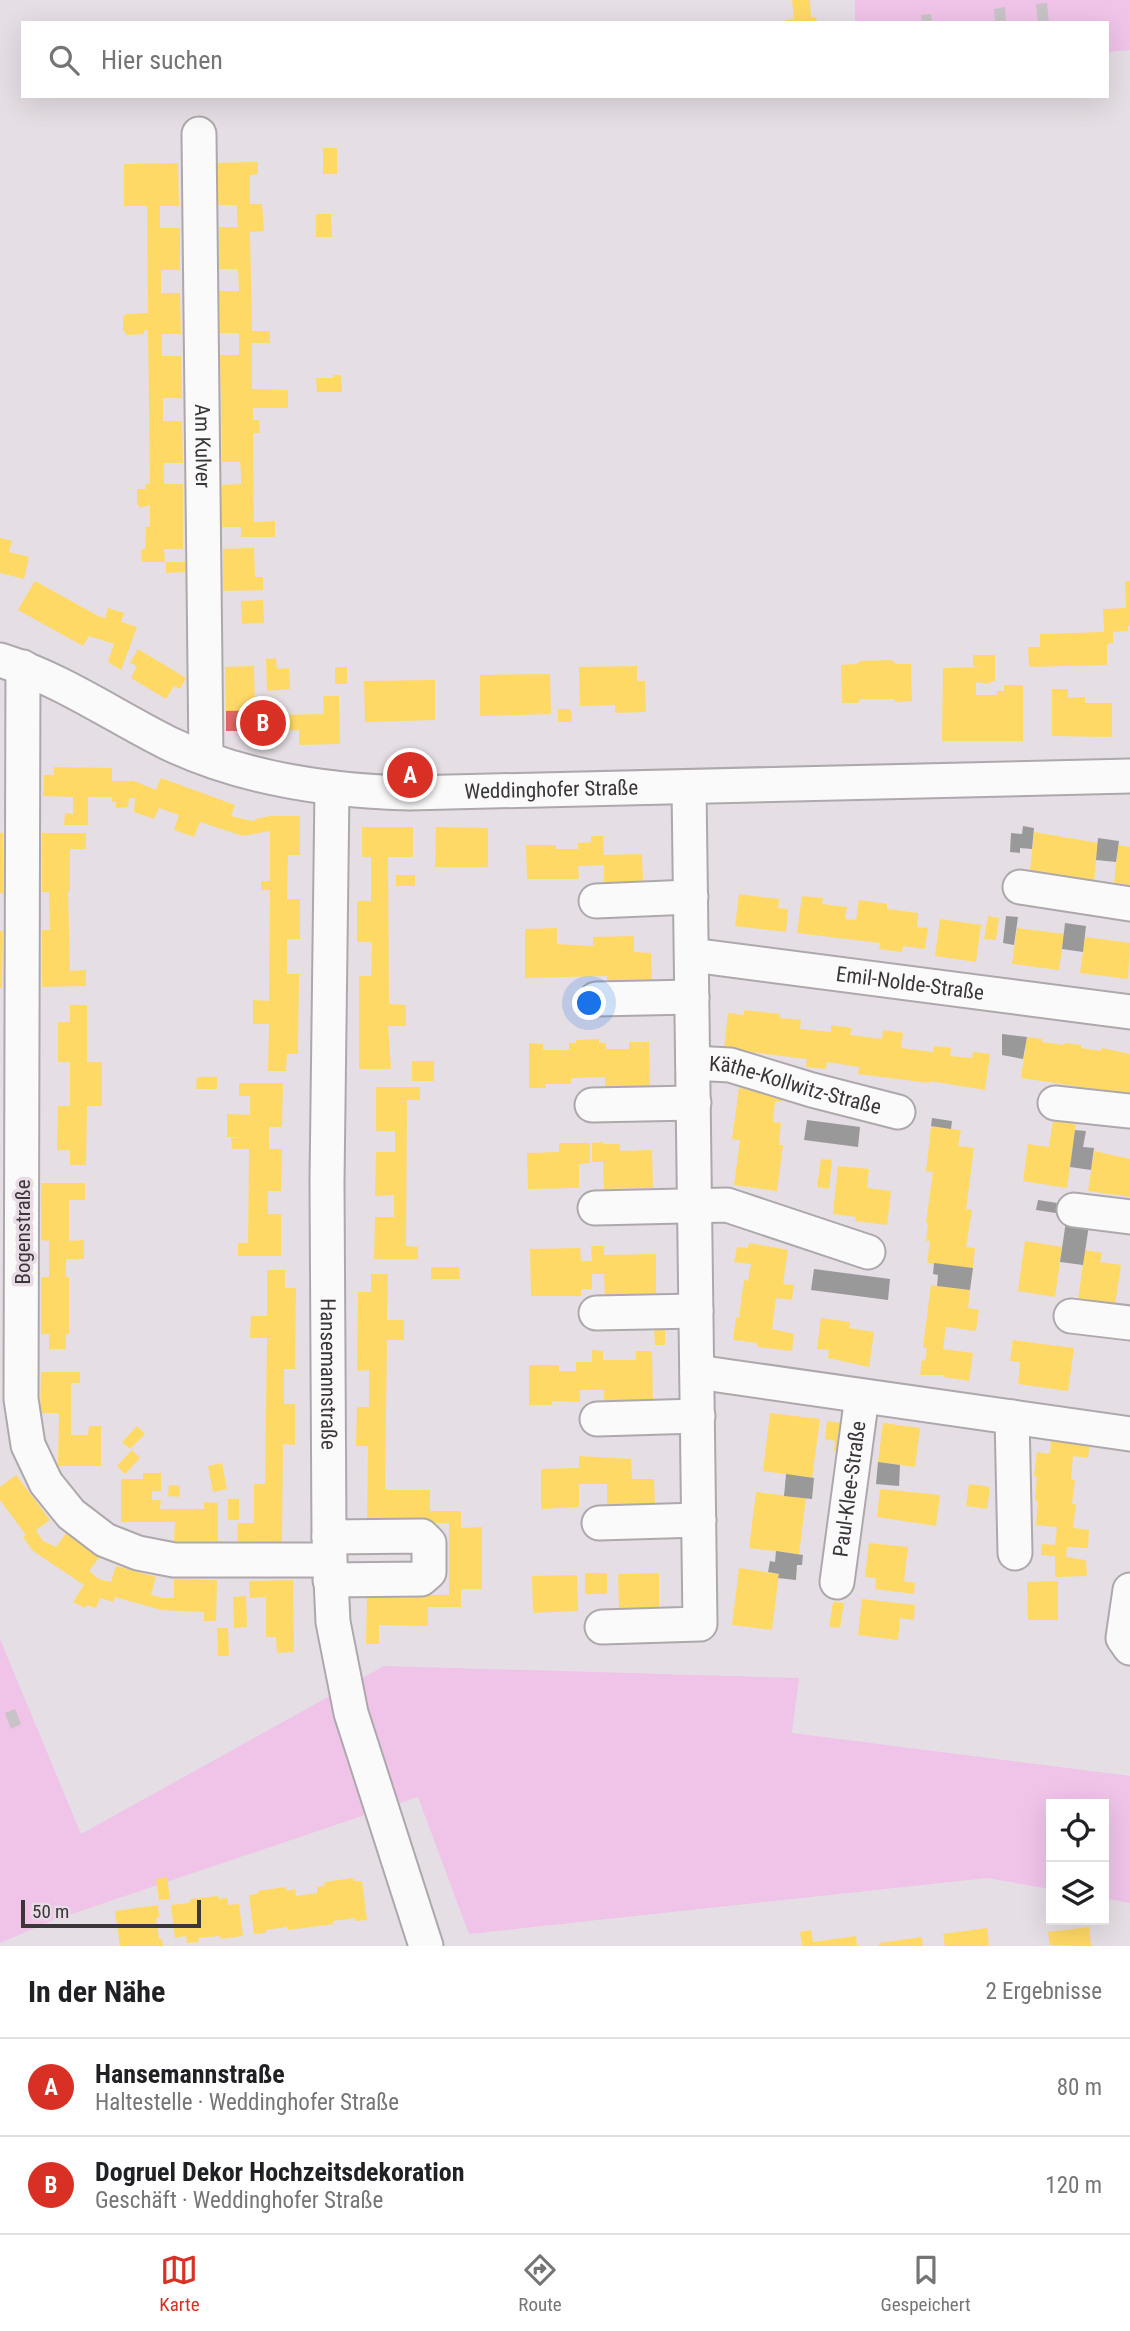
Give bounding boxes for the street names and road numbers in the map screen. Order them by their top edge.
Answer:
street label: Am Kulver [190,404,215,488]
street label: Weddinghofer Straße [464,776,639,804]
street label: Emil-Nolde-Straße [835,962,986,1005]
street label: Käthe-Kollwitz-Straße [709,1052,884,1119]
street label: Bogenstraße [11,1179,35,1285]
street label: Hansemannstraße [316,1298,341,1450]
street label: Paul-Klee-Straße [829,1419,871,1558]

